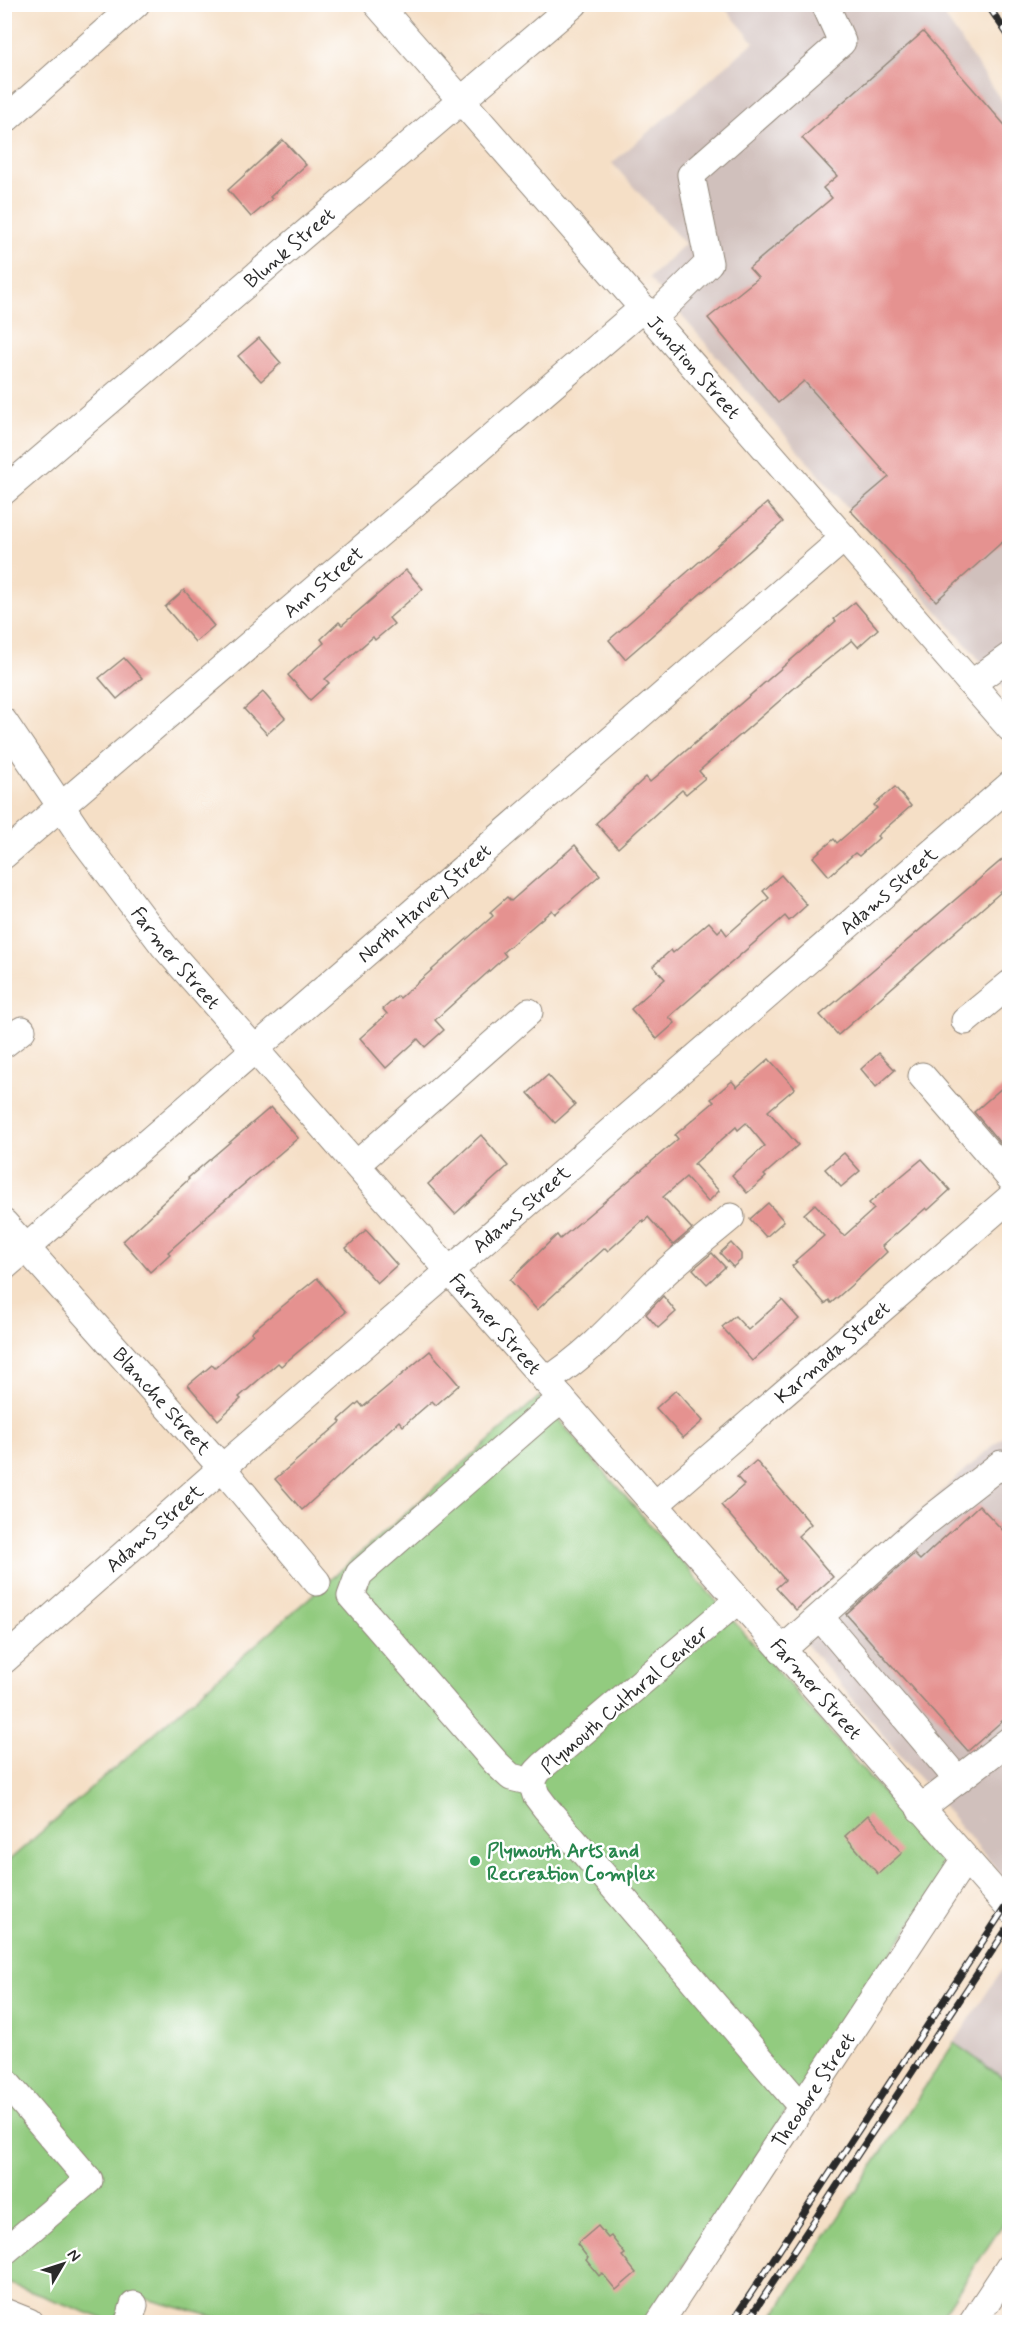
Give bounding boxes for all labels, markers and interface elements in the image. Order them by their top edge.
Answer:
street label: Blunk Street [239,202,341,295]
street label: Junction Street [640,310,746,426]
street label: Ann Street [278,541,370,625]
street label: North Harvey Street [352,838,498,969]
street label: Adams Street [834,842,944,942]
street label: Farmer Street [124,901,226,1016]
street label: Adams Street [467,1160,577,1260]
street label: Farmer Street [443,1268,547,1381]
street label: Karmada Street [769,1296,896,1411]
street label: Blanche Street [106,1342,216,1462]
street label: Adams Street [100,1478,210,1579]
street label: Plymouth Cultural Center [535,1619,715,1781]
street label: Farmer Street [763,1633,867,1746]
place label: Plymouth Arts and Recreation Complex [487,1838,656,1888]
marker: Plymouth Arts and Recreation Complex [468,1854,482,1868]
street label: Theodore Street [766,2027,862,2154]
north arrow [33,2234,93,2294]
text: N [62,2245,85,2266]

